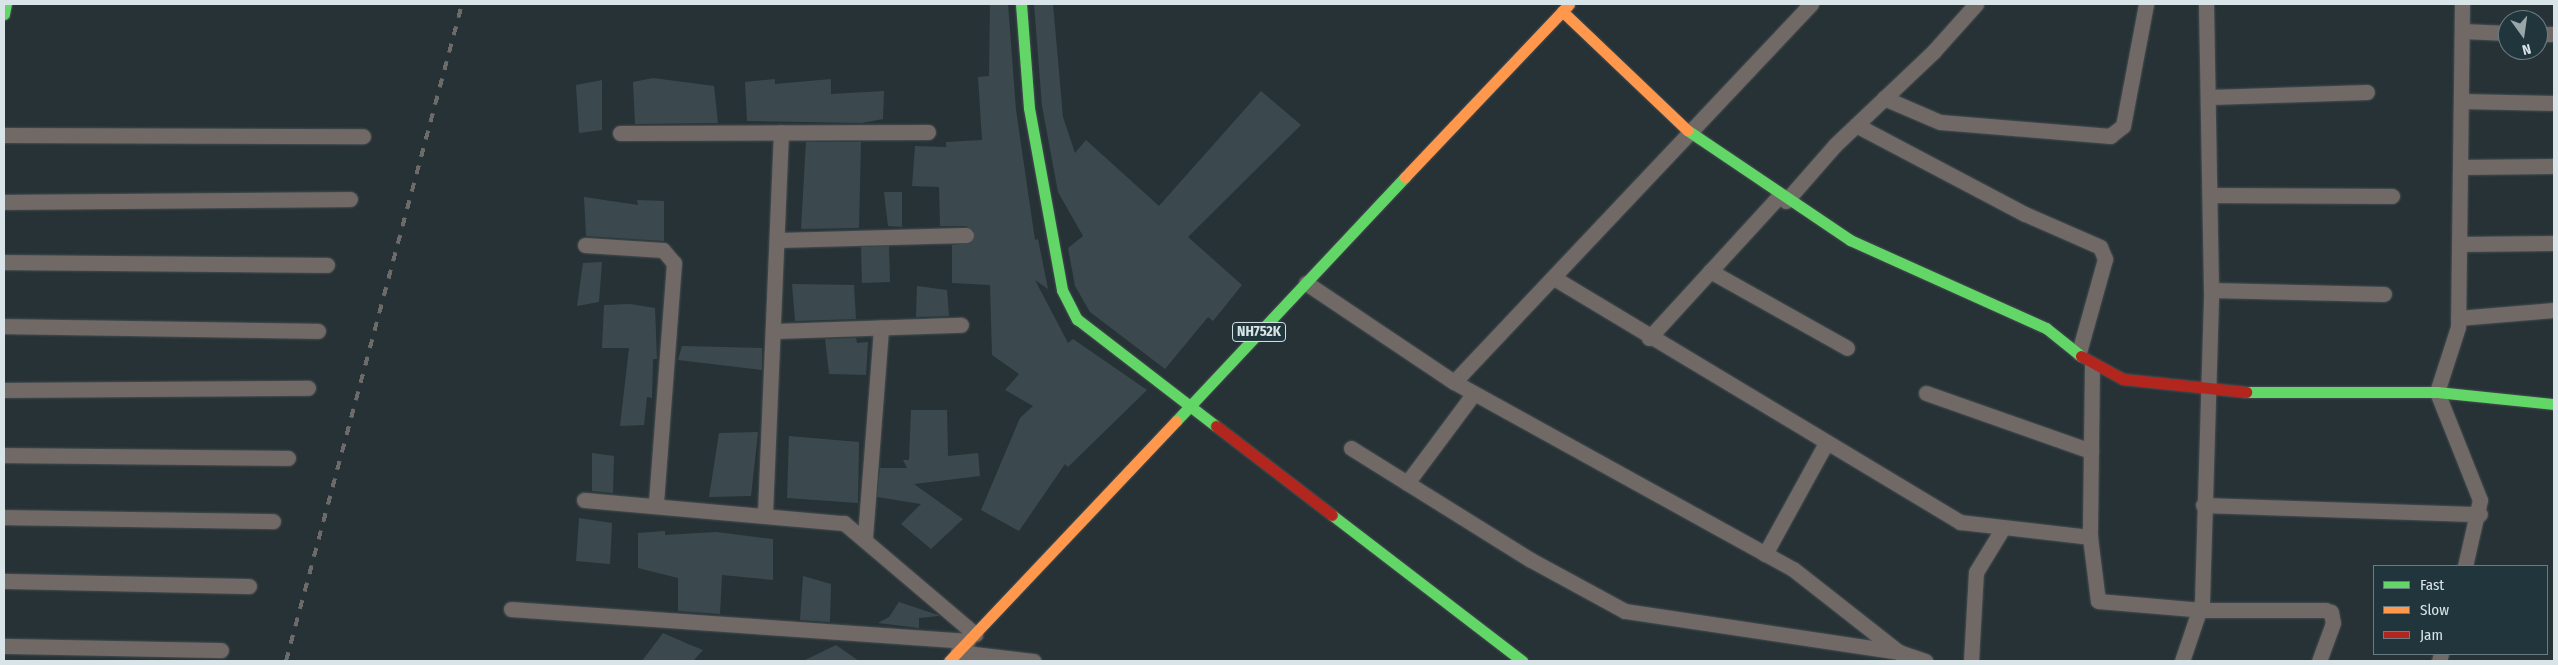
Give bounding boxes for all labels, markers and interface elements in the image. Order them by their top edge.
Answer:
north arrow [2498,10,2548,60]
text: N [2520,40,2533,58]
road number: NH752K [1232,321,1286,344]
legend [2373,565,2548,655]
text: Fast [2420,576,2444,594]
text: Slow [2420,601,2449,619]
text: Jam [2420,626,2443,644]

